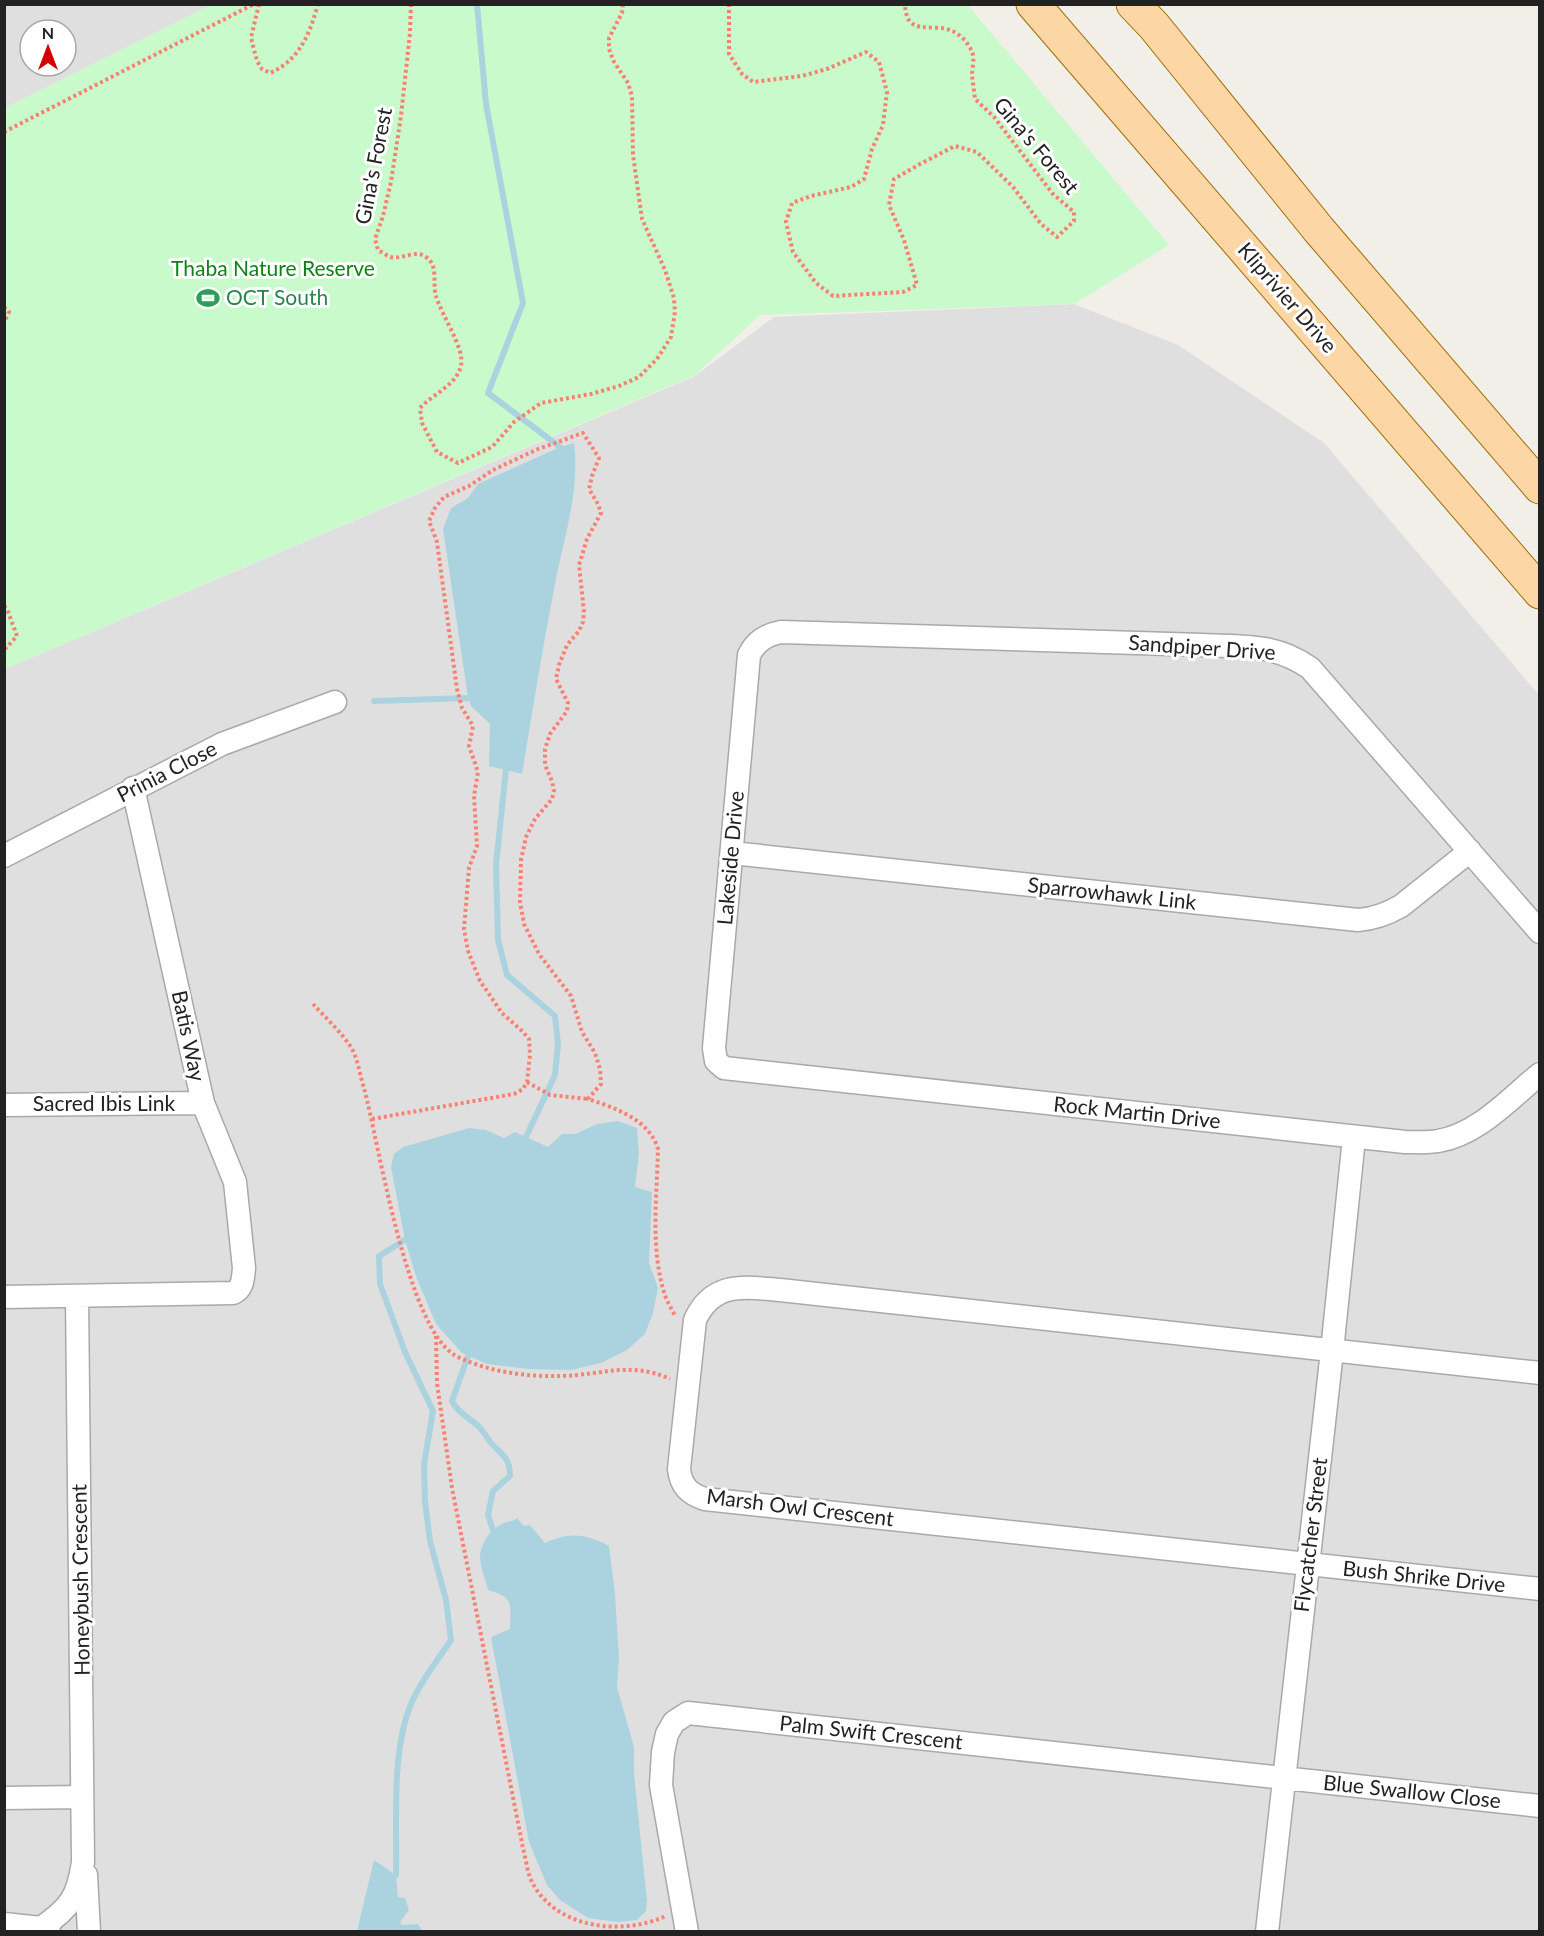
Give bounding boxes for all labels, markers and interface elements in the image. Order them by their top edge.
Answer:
north arrow [18,18,78,78]
text: N [42,23,54,42]
street label: Gina's Forest [989,92,1085,199]
street label: Gina's Forest [349,105,396,226]
street label: Kliprivier Drive [1233,237,1343,357]
park label: Thaba Nature Reserve [171,255,375,280]
place label: OCT South [226,284,328,309]
sports icon: OCT South [195,285,221,311]
street label: Sandpiper Drive [1128,629,1277,664]
street label: Prinia Close [112,735,220,806]
street label: Lakeside Drive [711,790,748,926]
street label: Sparrowhawk Link [1027,871,1198,914]
street label: Batis Way [168,988,211,1084]
street label: Sacred Ibis Link [33,1090,176,1115]
street label: Rock Martin Drive [1052,1090,1222,1133]
street label: Flycatcher Street [1288,1456,1331,1614]
street label: Honeybush Crescent [65,1483,94,1676]
street label: Marsh Owl Crescent [705,1483,896,1530]
street label: Bush Shrike Drive [1342,1555,1507,1596]
street label: Palm Swift Crescent [778,1709,964,1754]
street label: Blue Swallow Close [1322,1769,1502,1812]

